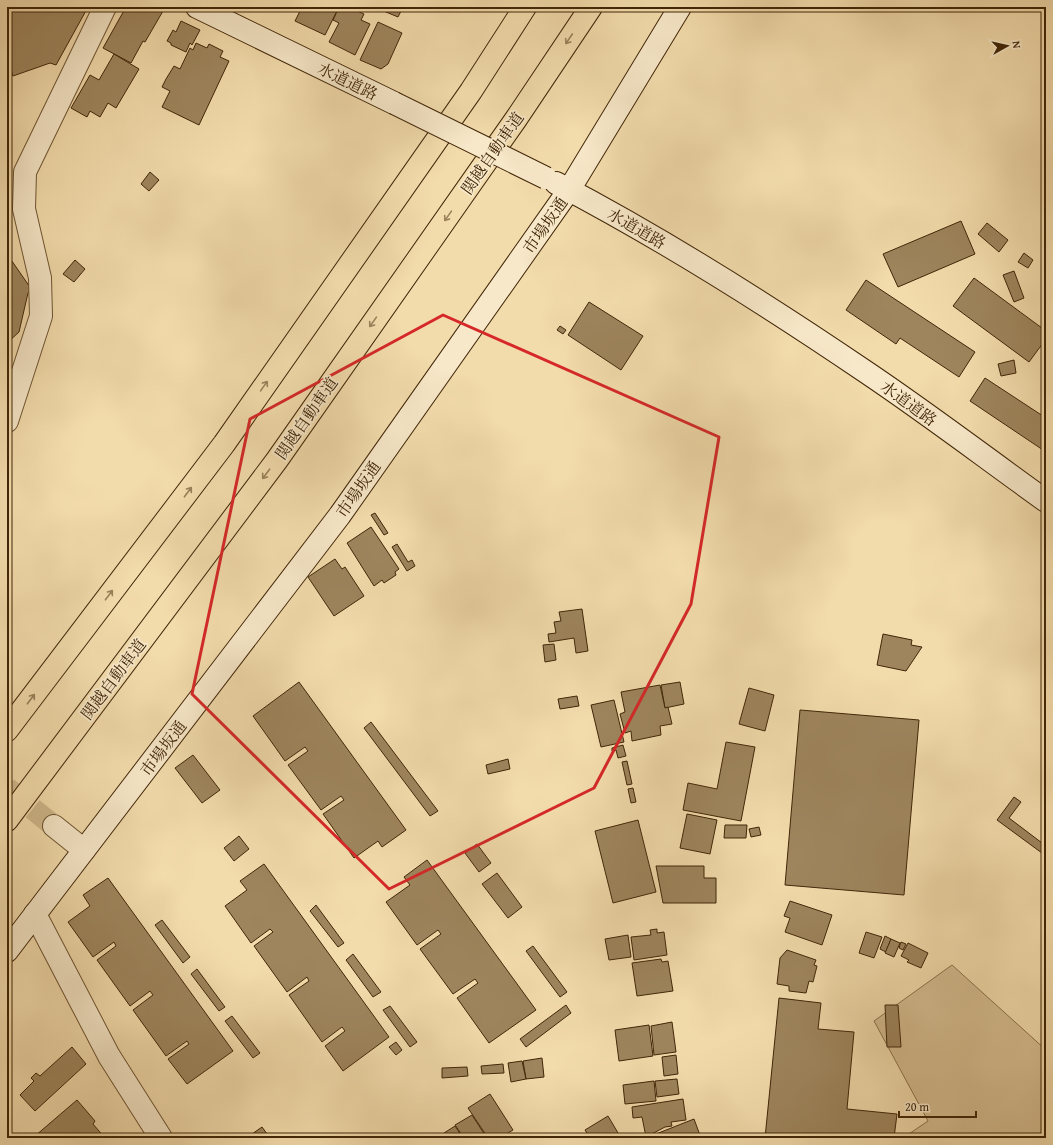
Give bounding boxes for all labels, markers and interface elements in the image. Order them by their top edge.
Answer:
north arrow [987,26,1027,66]
one-way arrow [565,34,573,45]
text: N [1008,40,1025,50]
street label: 水道道路 [314,56,382,106]
street label: 関越自動車道 [455,107,529,199]
street label: 市場坂通 [517,192,573,258]
street label: 水道道路 [603,202,671,254]
one-way arrow [444,210,452,221]
one-way arrow [369,317,377,328]
street label: 関越自動車道 [269,372,343,464]
street label: 水道道路 [876,374,942,432]
one-way arrow [260,381,268,392]
street label: 市場坂通 [330,456,386,522]
one-way arrow [262,469,270,480]
one-way arrow [184,486,192,497]
one-way arrow [105,590,113,601]
street label: 関越自動車道 [75,633,151,725]
one-way arrow [26,693,35,704]
street label: 市場坂通 [134,715,192,781]
scale bar [899,1093,976,1119]
text: 20 m [905,1098,929,1115]

